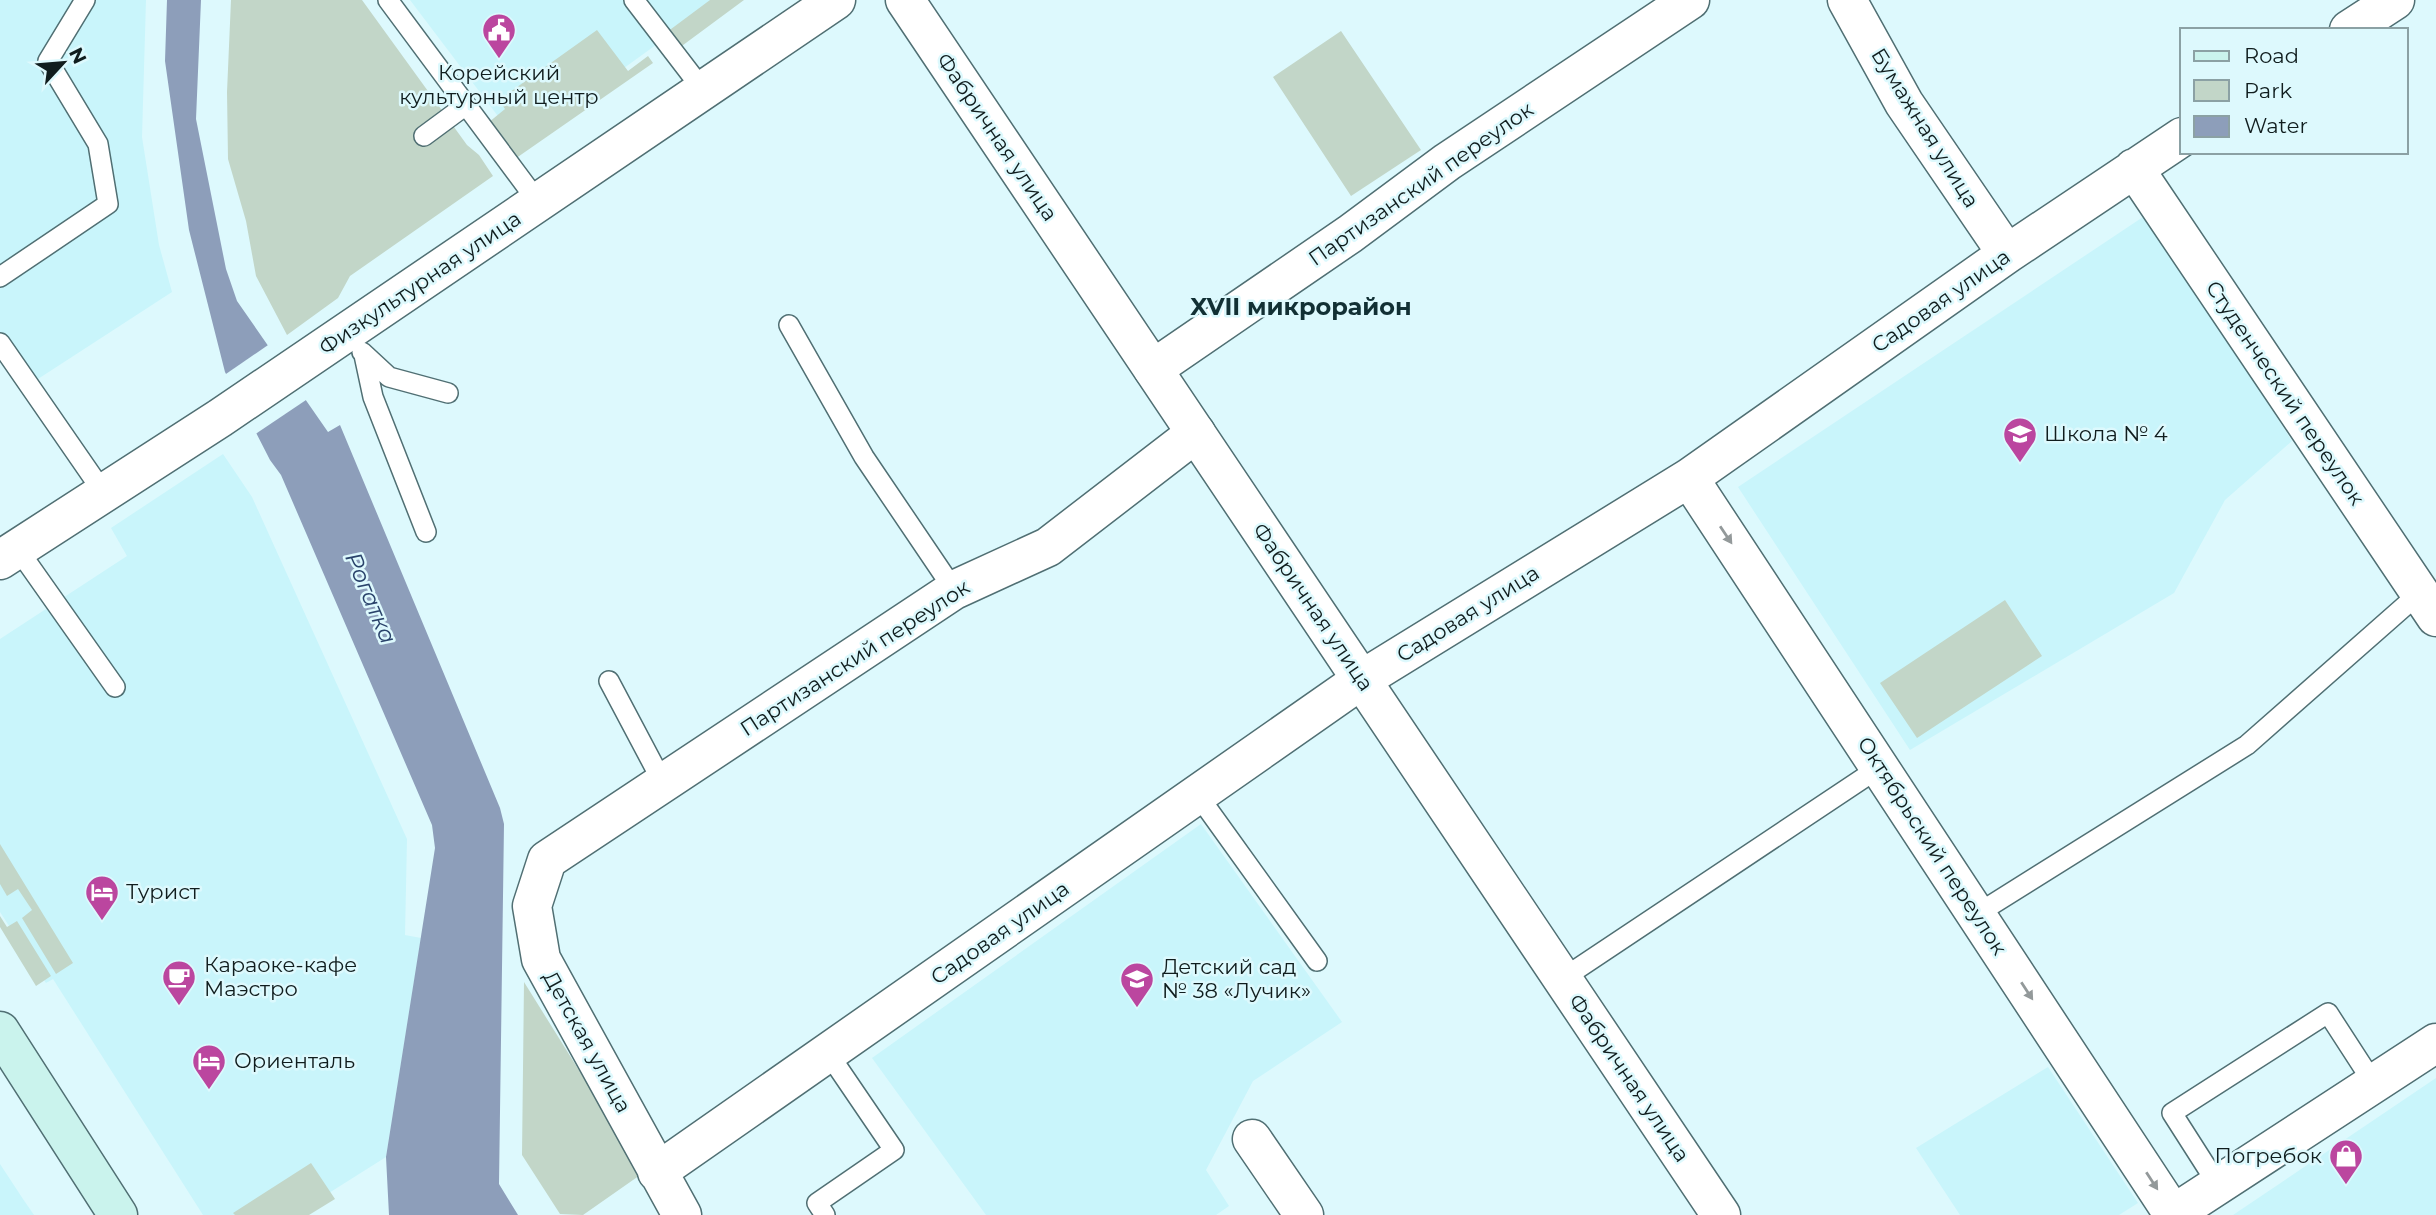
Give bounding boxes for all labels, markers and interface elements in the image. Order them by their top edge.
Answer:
public building icon: Корейский культурный центр [480,11,518,60]
north arrow [28,28,98,98]
legend [2180,28,2408,154]
text: Road [2244,43,2299,68]
text: N [64,44,92,68]
street label: Бумажная улица [1866,44,1985,212]
street label: Фабричная улица [932,48,1063,225]
place label: Корейский культурный центр [399,60,599,109]
text: Park [2244,78,2292,103]
street label: Партизанский переулок [1304,96,1538,271]
text: Water [2244,113,2308,138]
street label: Физкультурная улица [314,206,525,360]
street label: Садовая улица [1867,244,2015,358]
street label: Студенческий переулок [2201,276,2370,510]
district label: XVII микрорайон [1190,292,1412,321]
school or university icon: Школа № 4 [2001,415,2039,464]
place label: Школа № 4 [2044,421,2168,446]
street label: Фабричная улица [1248,518,1379,695]
one-way arrow [1720,525,1733,545]
water label: Рогатка [339,548,403,648]
street label: Садовая улица [1392,560,1543,667]
street label: Партизанский переулок [735,574,974,741]
street label: Октябрьский переулок [1852,732,2012,960]
hotel icon: Турист [83,873,121,922]
street label: Садовая улица [926,876,1074,990]
place label: Турист [126,879,200,904]
place label: Караоке-кафе Маэстро [204,952,357,1001]
place label: Детский сад № 38 «Лучик» [1162,954,1311,1003]
cafe icon: Караоке-кафе Маэстро [160,958,198,1007]
school or university icon: Детский сад № 38 «Лучик» [1118,960,1156,1009]
street label: Детская улица [538,967,637,1117]
one-way arrow [2021,981,2034,1000]
street label: Фабричная улица [1564,989,1695,1166]
hotel icon: Ориенталь [190,1042,228,1091]
place label: Ориенталь [234,1048,355,1073]
shop icon: Погребок [2327,1137,2365,1186]
place label: Погребок [2215,1143,2322,1168]
one-way arrow [2145,1172,2159,1190]

